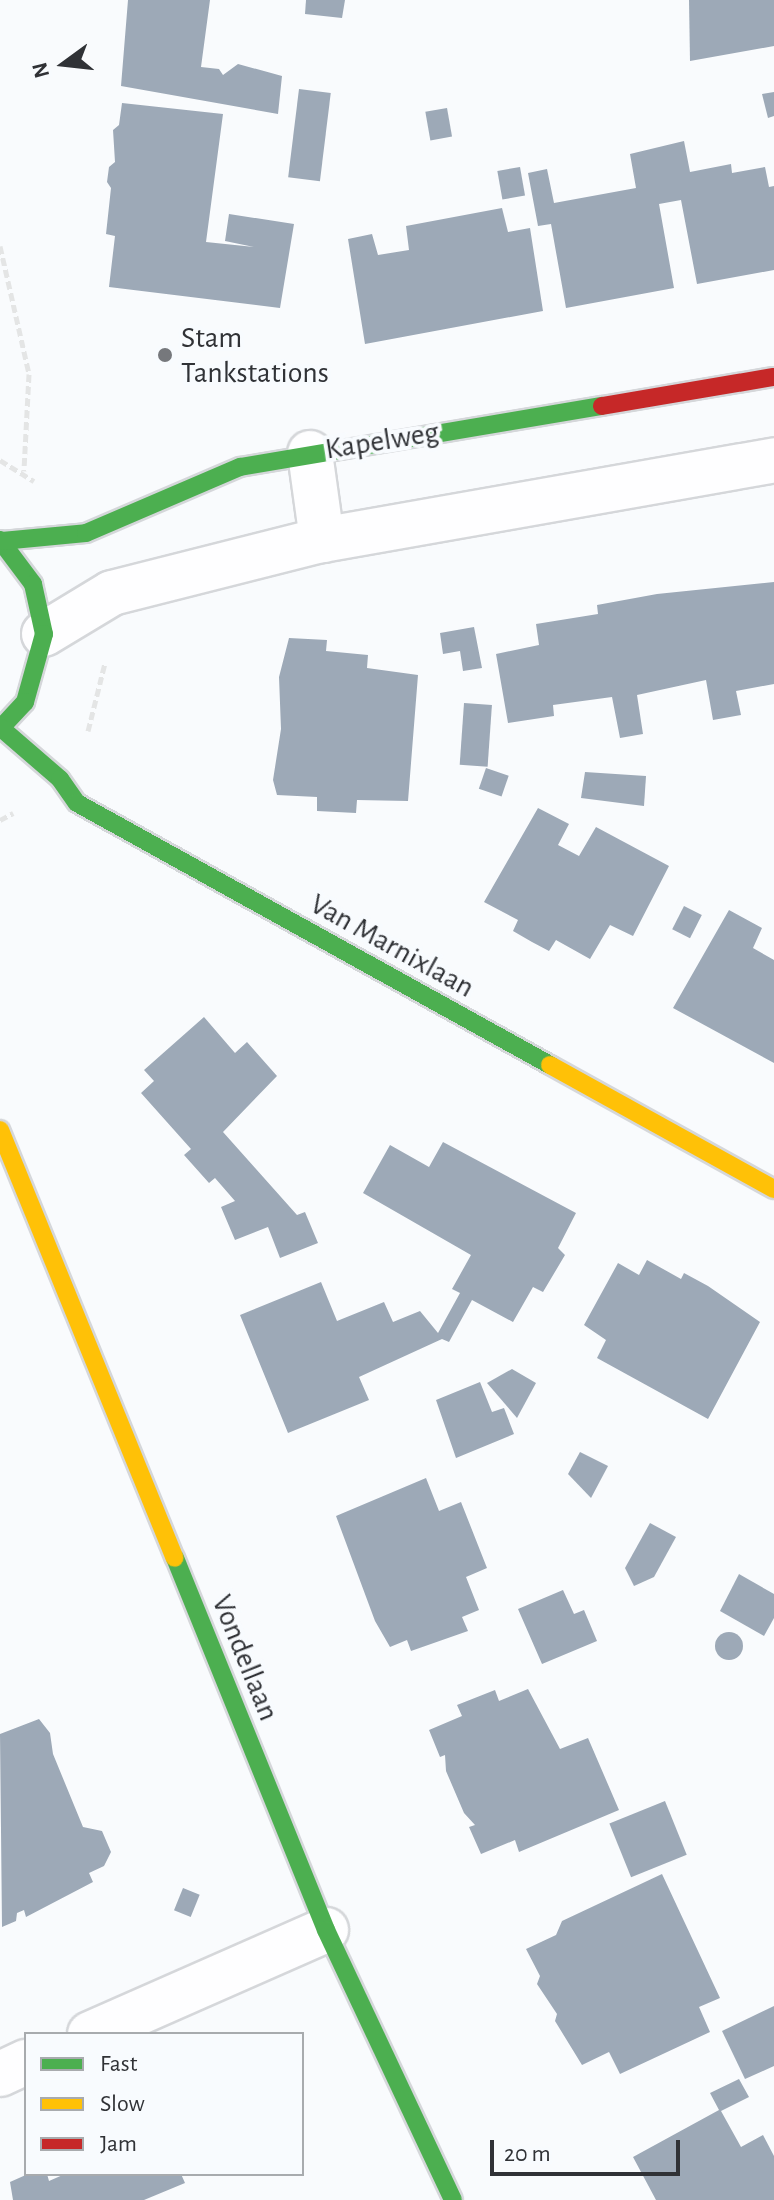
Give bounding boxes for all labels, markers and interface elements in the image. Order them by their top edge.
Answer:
north arrow [24,24,104,104]
text: N [28,60,53,80]
place label: Stam Tankstations [181,320,329,390]
marker: Stam Tankstations [156,346,174,364]
street label: Kapelweg [323,414,441,468]
street label: Van Marnixlaan [304,886,480,1006]
street label: Vondellaan [203,1590,287,1726]
legend [24,2032,304,2176]
text: Fast [100,2052,137,2076]
text: Slow [100,2092,145,2116]
scale bar [494,2124,684,2174]
text: Jam [100,2132,137,2156]
text: 20 m [504,2142,551,2166]

